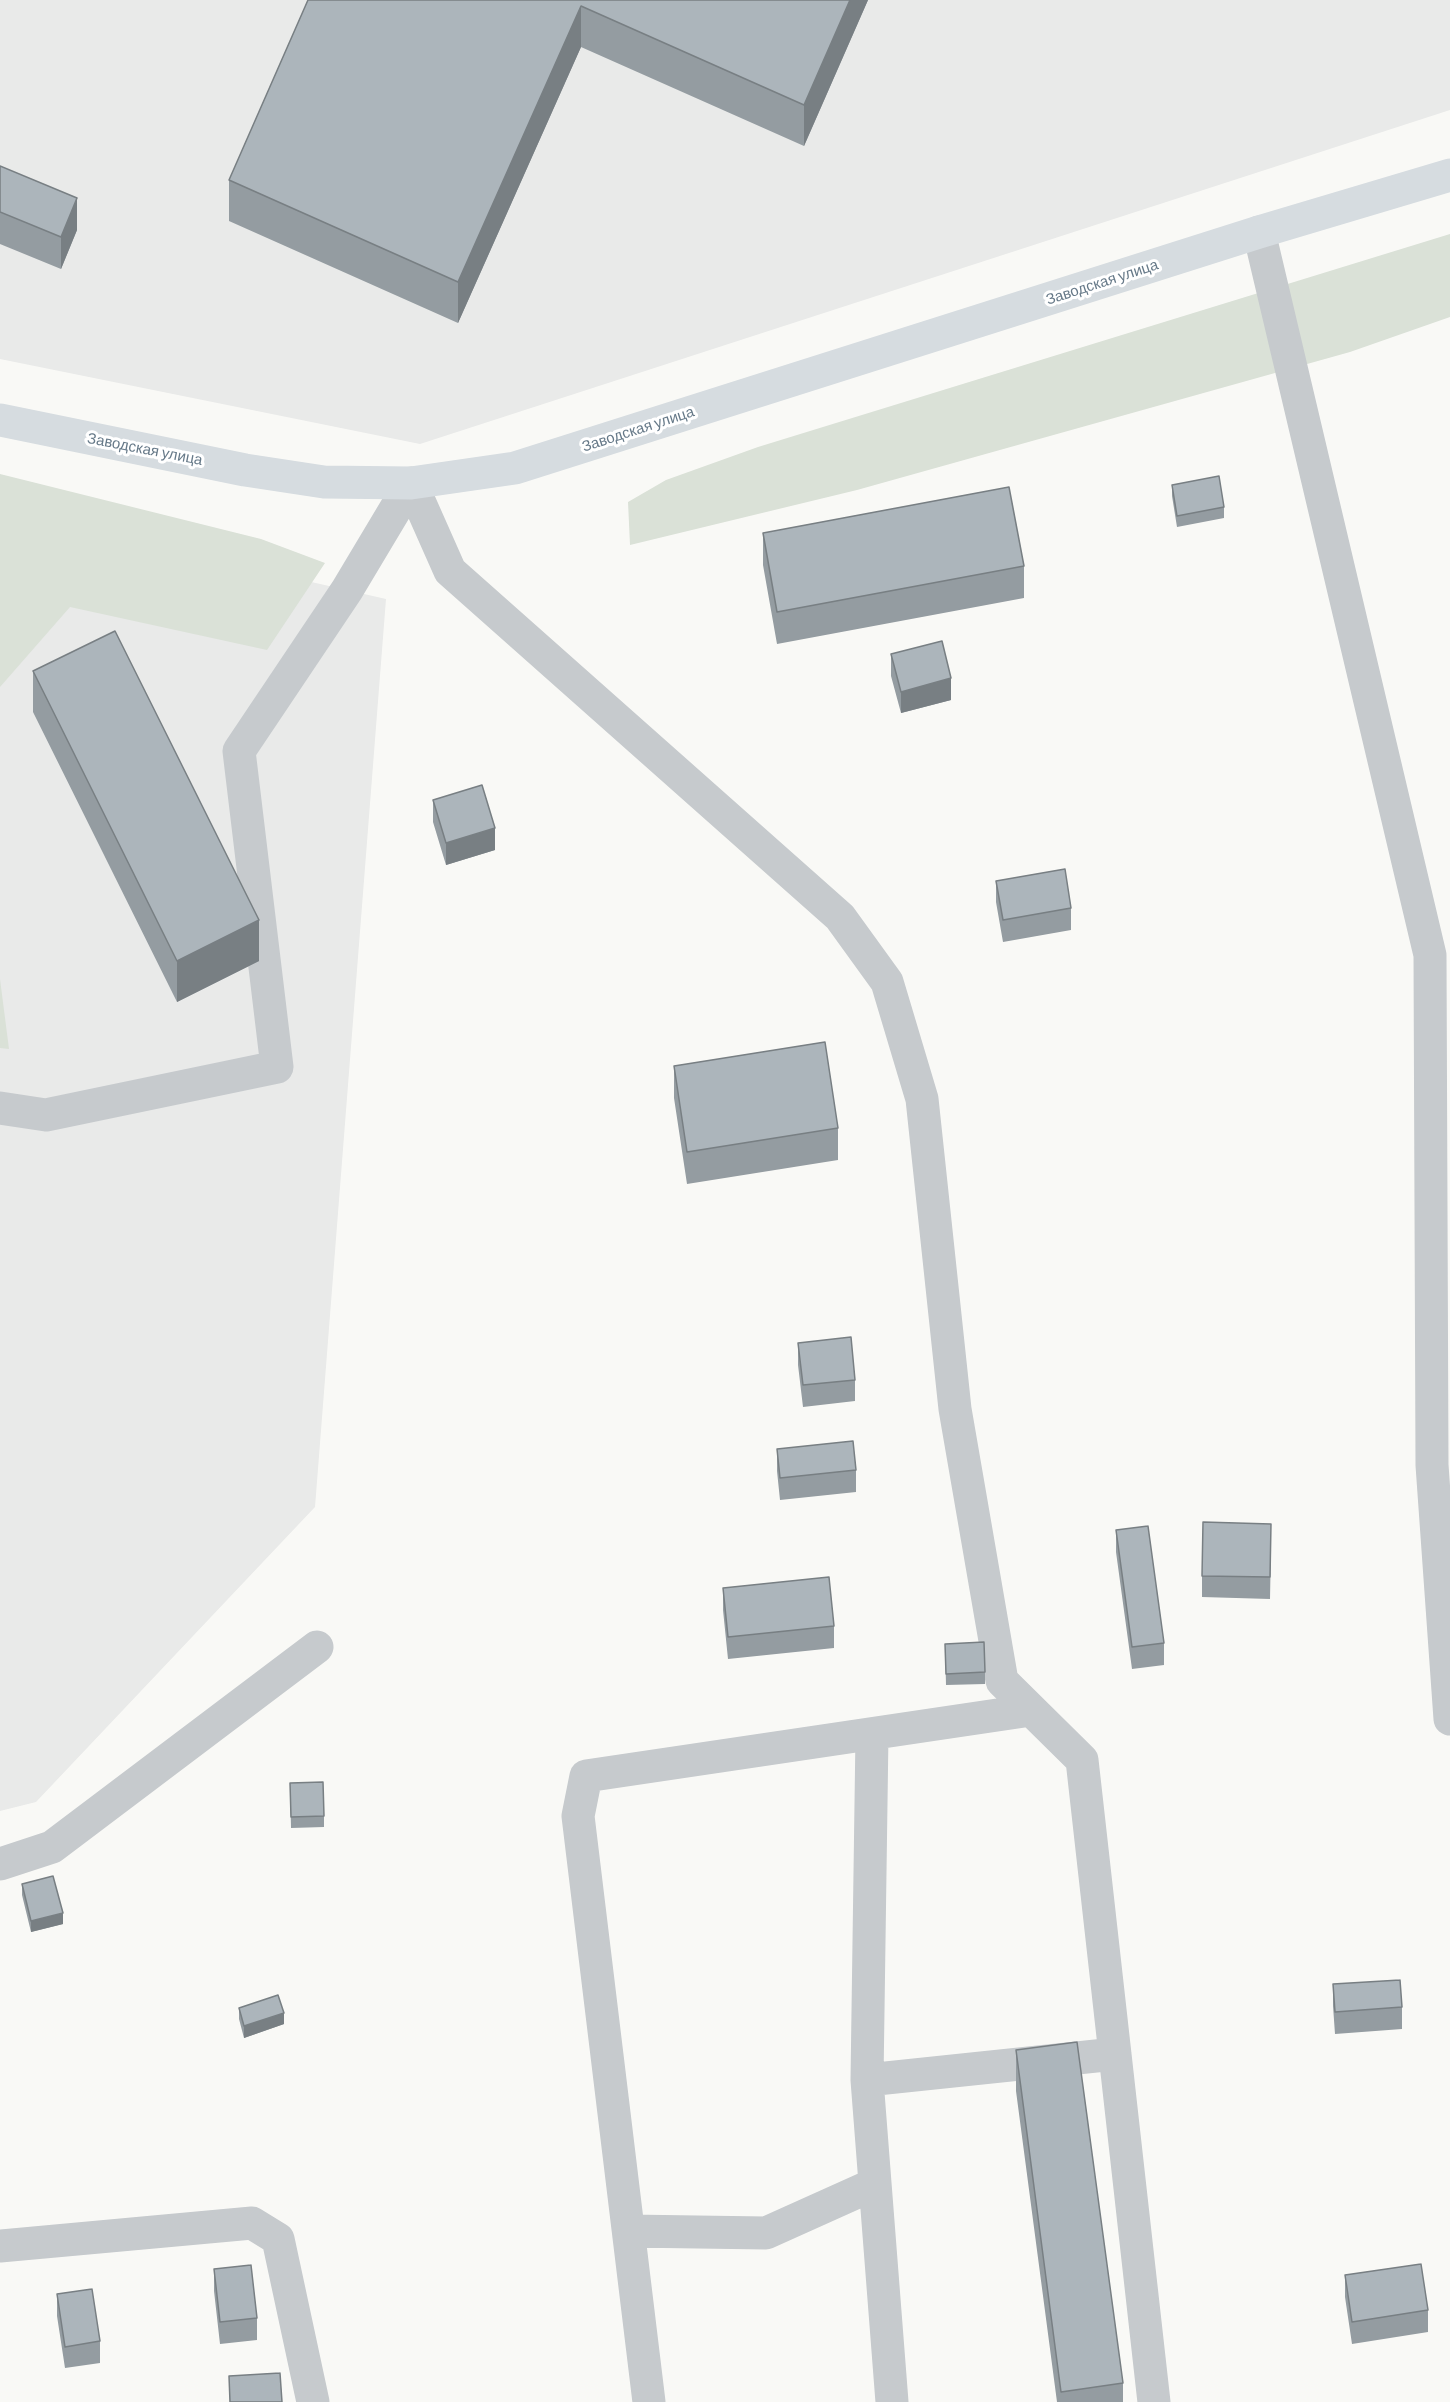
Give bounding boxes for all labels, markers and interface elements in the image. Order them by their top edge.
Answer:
street label: Заводская улица [1044,255,1160,309]
street label: Заводская улица [580,402,696,456]
street label: Заводская улица [86,429,204,469]

